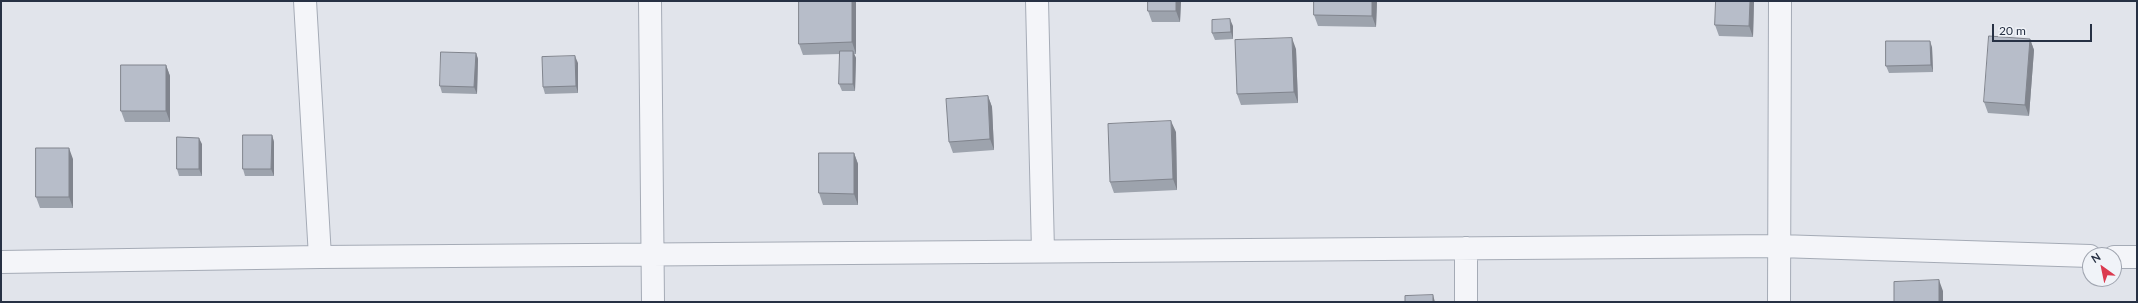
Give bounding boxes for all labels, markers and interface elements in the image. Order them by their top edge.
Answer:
scale bar [1994,16,2094,42]
text: 20 m [1999,23,2026,38]
north arrow [2082,247,2122,287]
text: N [2089,250,2103,265]

